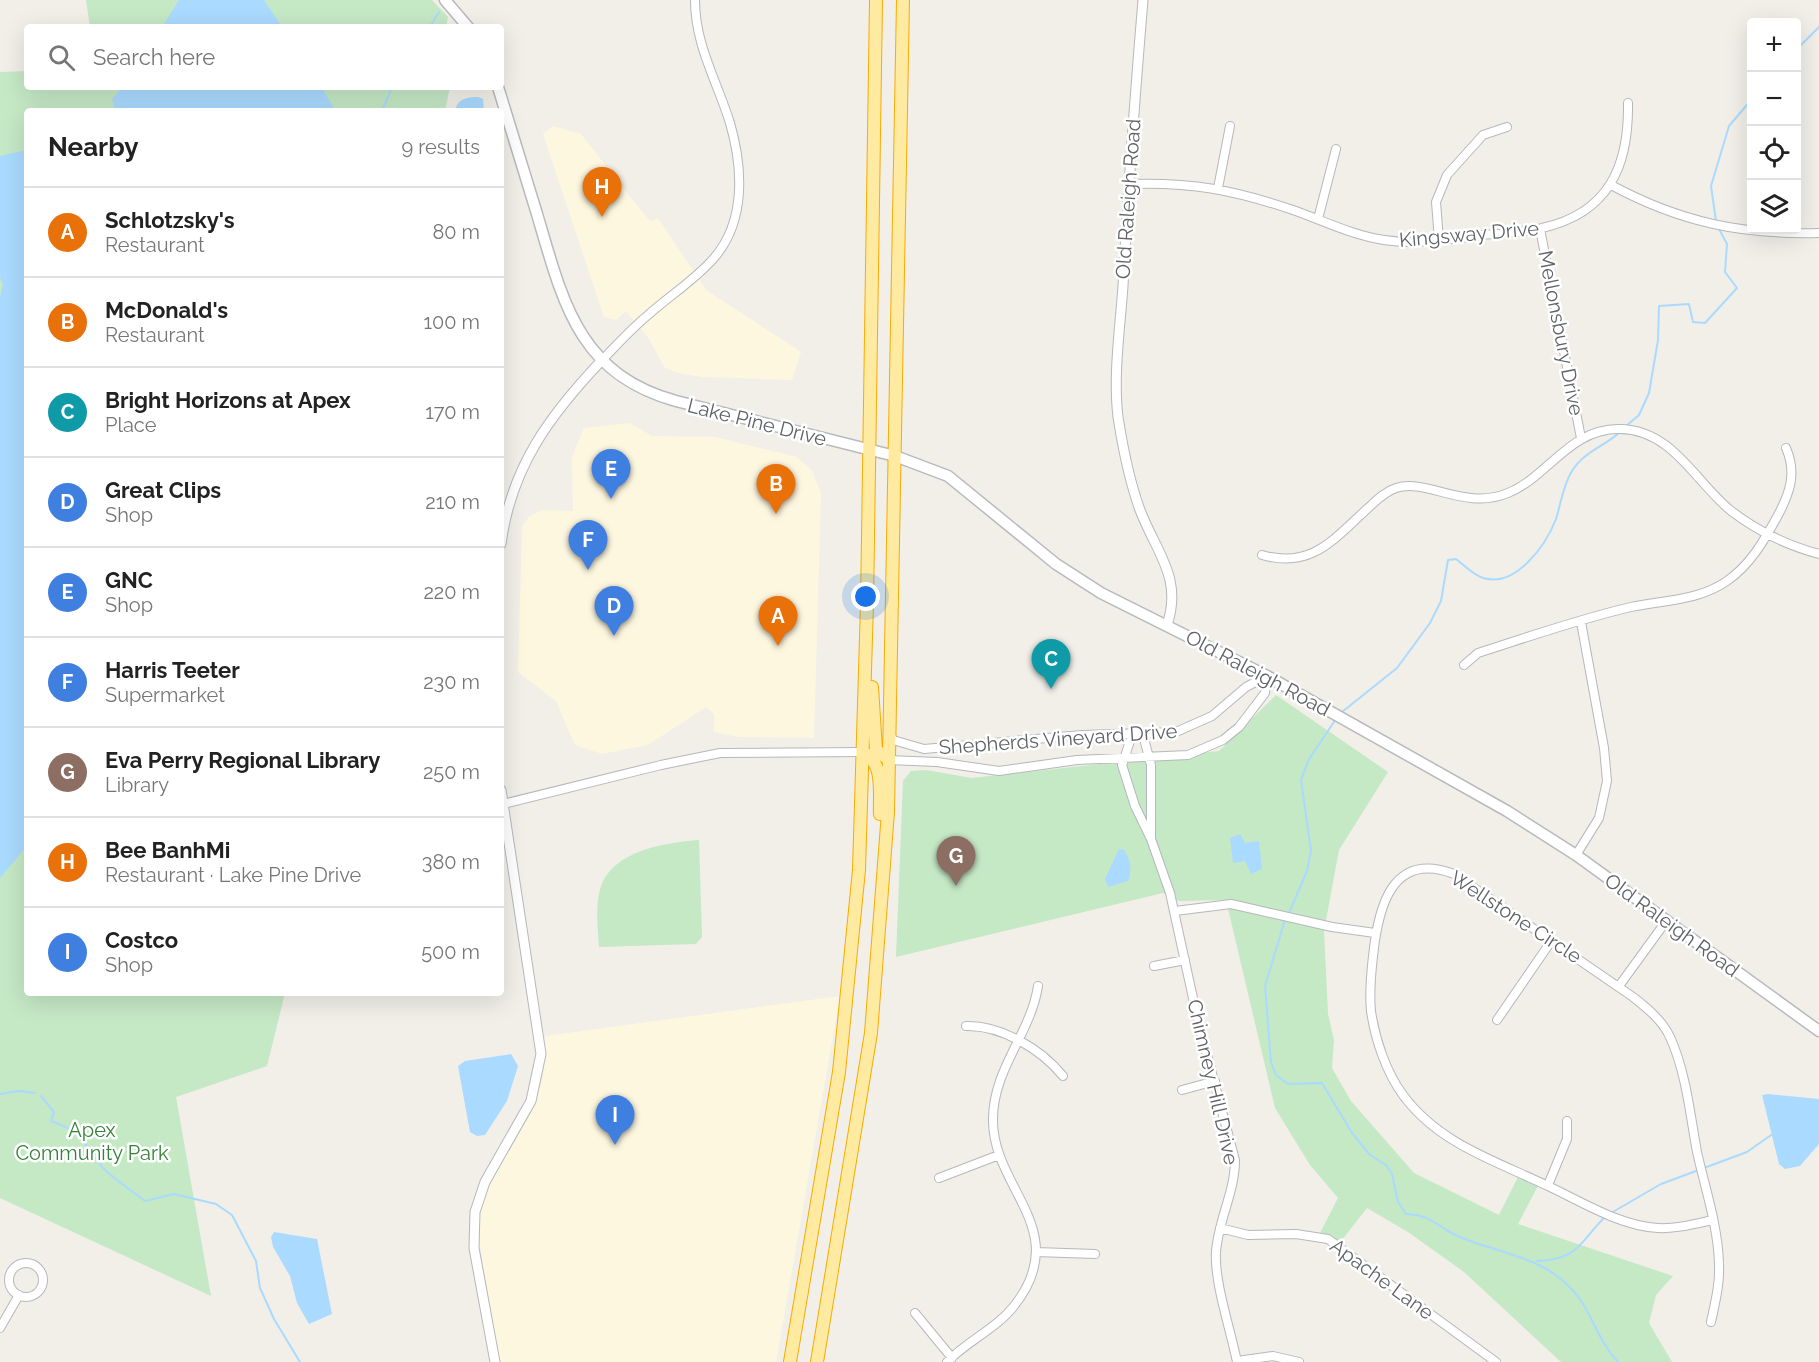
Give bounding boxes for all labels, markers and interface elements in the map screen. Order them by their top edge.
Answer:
map controls [1747,18,1801,234]
button: + [1747,18,1801,72]
search box [24,24,504,90]
icon: search [45,41,78,74]
text: Search here [93,44,215,70]
button: − [1747,72,1801,126]
street label: Old Raleigh Road [1110,118,1146,280]
button: locate [1747,126,1801,180]
text: Nearby [48,132,138,162]
text: 9 results [401,135,480,159]
pin: H [582,168,622,217]
button: layers [1747,180,1801,234]
text: Schlotzsky's [105,207,235,233]
street label: Kingsway Drive [1398,216,1540,252]
text: A [61,220,74,244]
text: 80 m [432,220,480,244]
text: Restaurant [105,233,205,257]
street label: Mellonsbury Drive [1533,248,1589,418]
text: McDonald's [105,297,228,323]
text: B [61,310,74,334]
text: 100 m [423,310,480,334]
text: Restaurant [105,323,205,347]
text: Bright Horizons at Apex [105,387,351,413]
street label: Lake Pine Drive [685,393,829,451]
text: C [61,400,74,424]
text: 170 m [425,400,480,424]
text: Place [105,413,156,437]
pin: E [592,450,630,499]
pin: B [756,464,796,514]
text: Great Clips [105,477,221,503]
text: D [60,490,75,514]
text: 210 m [425,490,480,514]
text: Shop [105,503,153,527]
pin: F [568,520,608,570]
text: GNC [105,567,153,593]
text: E [61,580,74,604]
text: 220 m [423,580,480,604]
your location [851,582,880,611]
pin: D [594,586,634,636]
text: Shop [105,593,153,617]
pin: A [758,596,798,646]
street label: Old Raleigh Road [1182,625,1334,721]
pin: C [1032,640,1070,689]
text: Harris Teeter [105,657,240,683]
text: F [62,670,73,694]
text: 230 m [423,670,480,694]
text: Supermarket [105,683,225,707]
street label: Shepherds Vineyard Drive [938,719,1178,759]
text: Eva Perry Regional Library [105,747,380,773]
text: G [60,760,75,784]
text: 250 m [423,760,480,784]
text: Library [105,773,169,797]
pin: G [936,836,976,886]
text: Bee BanhMi [105,837,230,863]
text: H [60,850,75,874]
text: 380 m [422,850,480,874]
text: Restaurant · Lake Pine Drive [105,863,361,887]
street label: Wellstone Circle [1446,866,1586,969]
street label: Old Raleigh Road [1600,868,1744,982]
text: Costco [105,927,178,953]
text: I [65,940,70,964]
text: 500 m [421,940,480,964]
text: Shop [105,953,153,977]
street label: Chimney Hill Drive [1182,997,1244,1167]
pin: I [596,1096,634,1145]
park label: Apex Community Park [15,1118,169,1165]
street label: Apache Lane [1326,1233,1439,1325]

